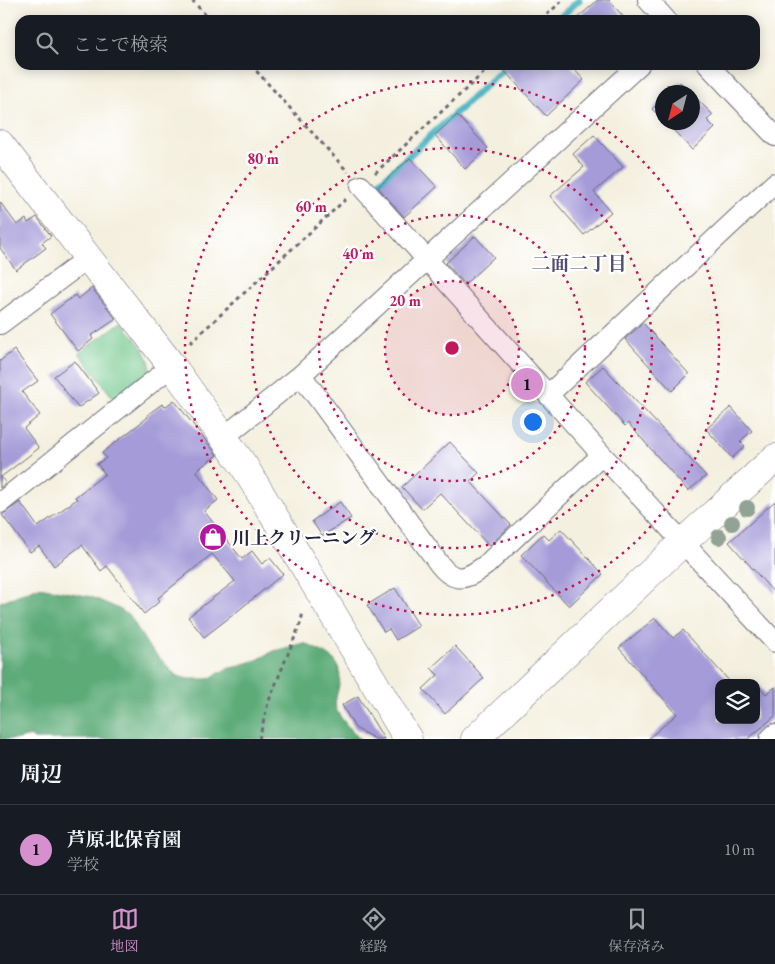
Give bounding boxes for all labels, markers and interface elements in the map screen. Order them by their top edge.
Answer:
search box [15,15,760,70]
icon: search [33,29,61,57]
text: ここで検索 [73,32,168,57]
north arrow [655,85,700,130]
text: 80 m [247,149,279,168]
text: 60 m [295,197,327,216]
text: 40 m [342,244,374,263]
district label: 二面二丁目 [531,251,627,276]
text: 20 m [389,291,421,310]
centre of rings [443,339,461,357]
pin: 1 [511,365,543,403]
your location [520,409,546,435]
shop icon: 川上クリーニング [198,522,228,552]
place label: 川上クリーニング [232,526,376,549]
map controls [715,679,760,724]
button: layers [715,679,760,724]
text: 周辺 [20,760,62,787]
text: 芦原北保育園 [67,827,181,852]
text: 1 [32,839,40,860]
text: 10 m [724,839,755,860]
text: 学校 [67,854,99,875]
tab: 地図 [111,905,139,955]
tab: 経路 [360,905,388,955]
tab: 保存済み [609,905,665,955]

